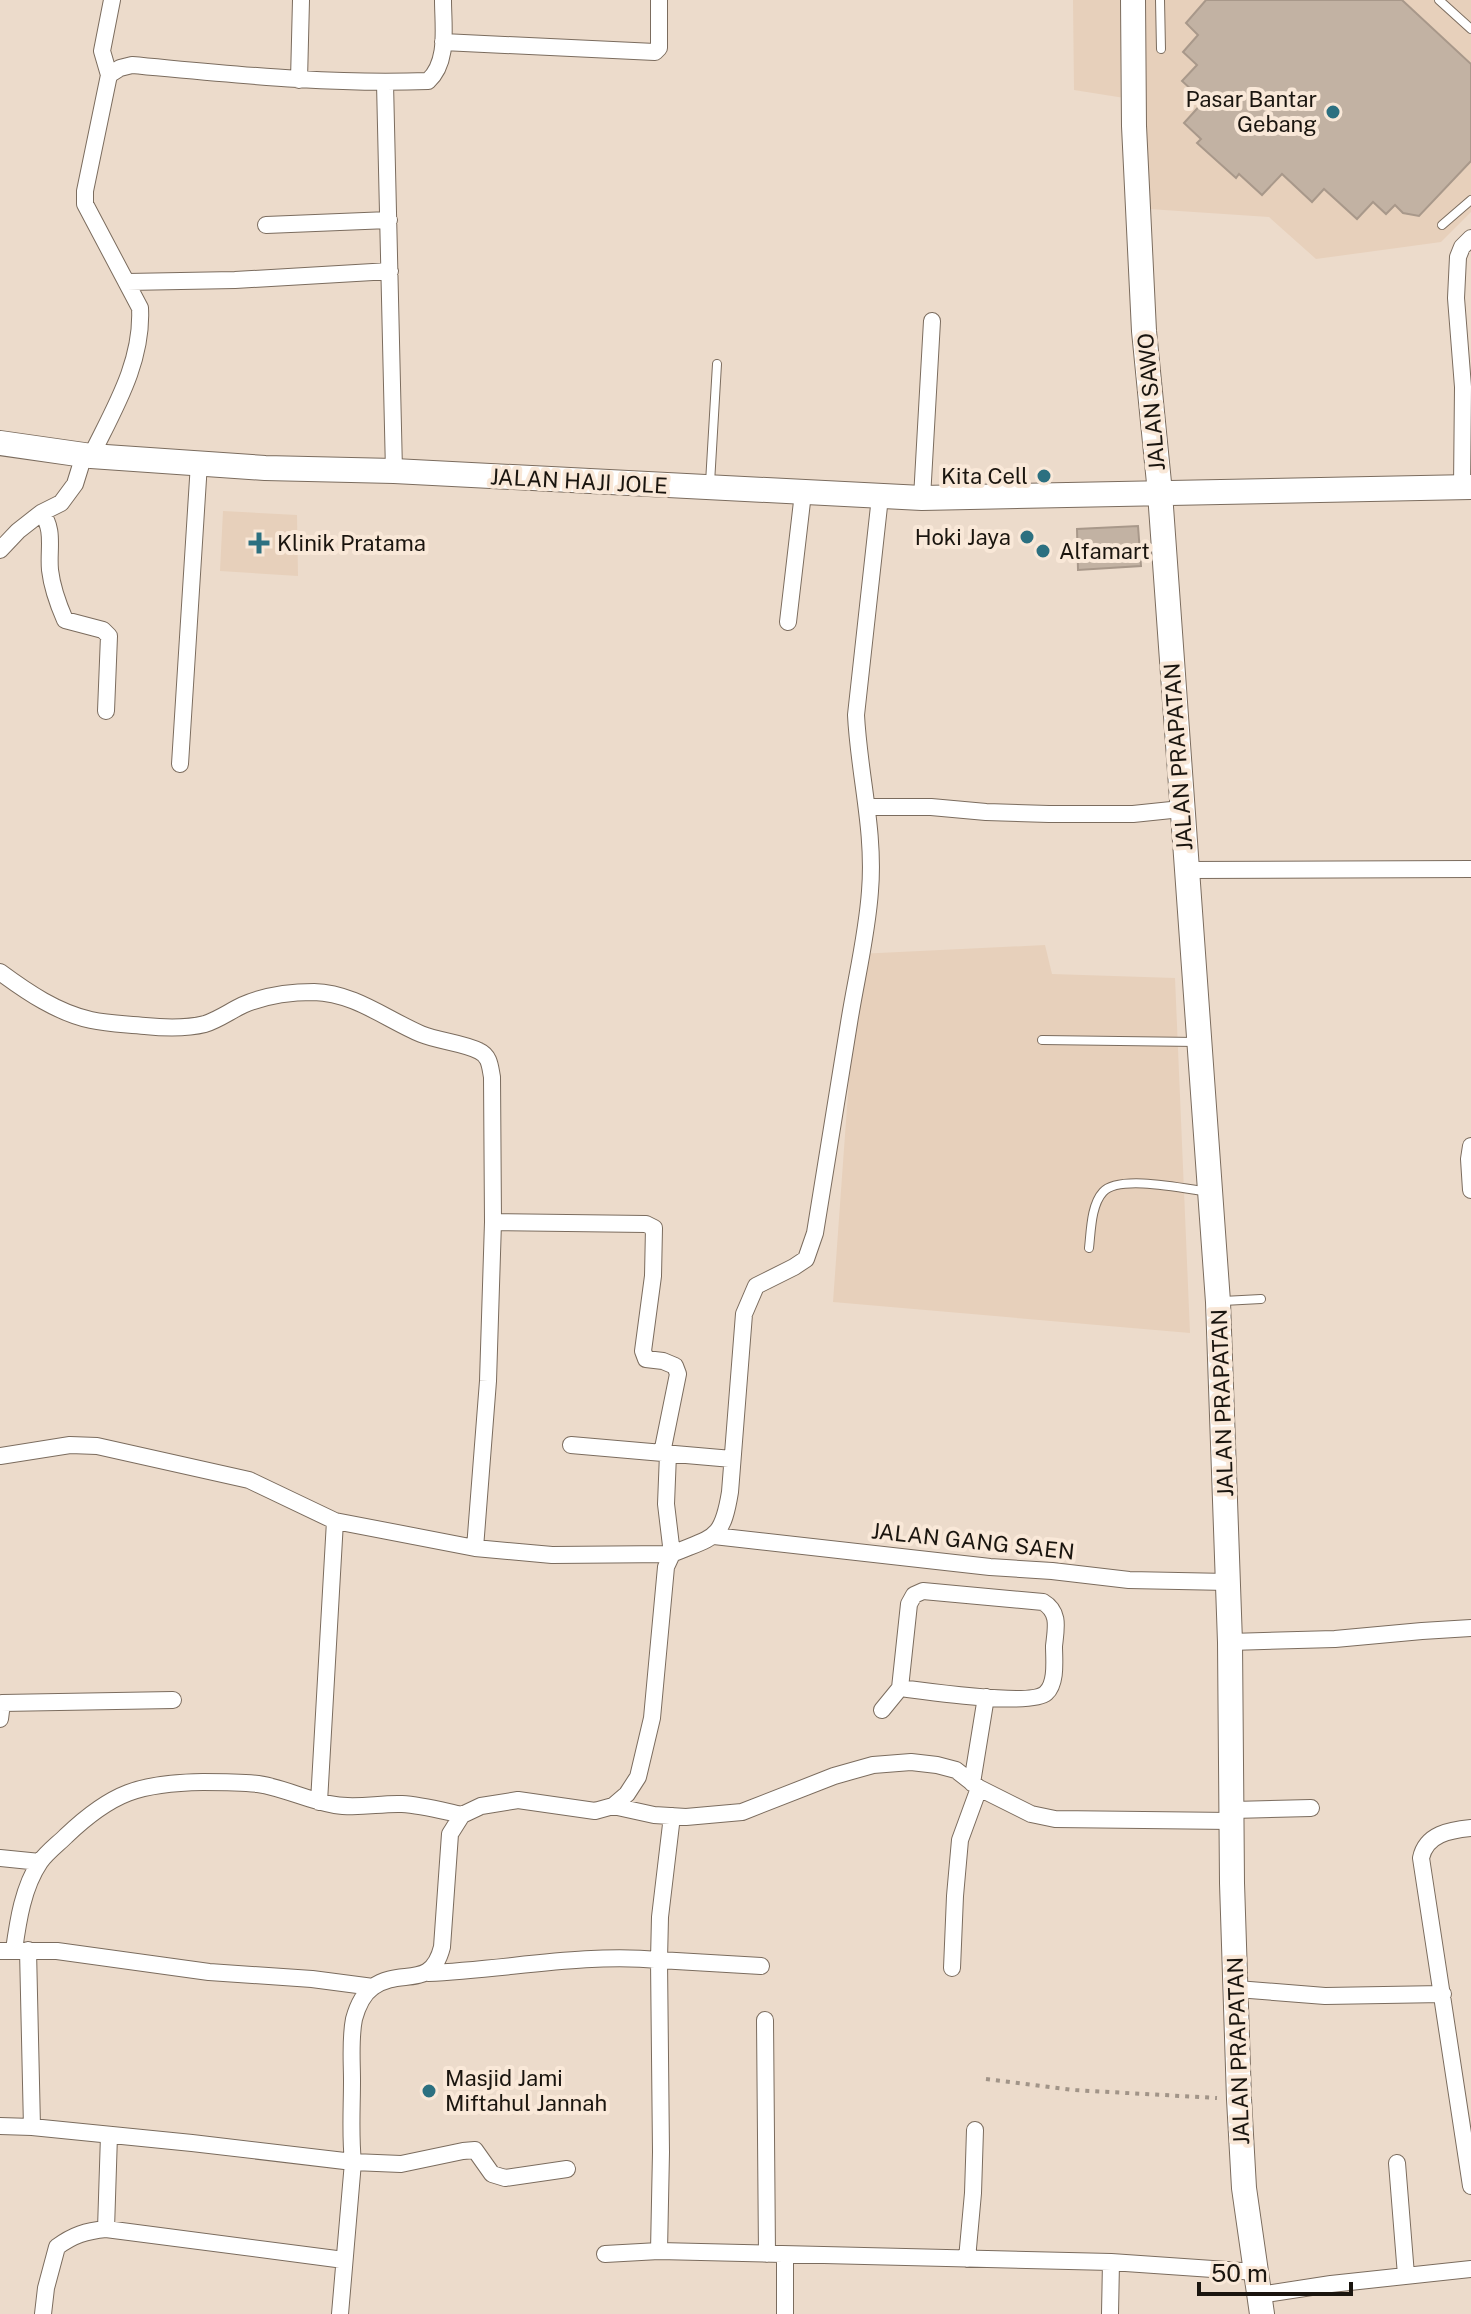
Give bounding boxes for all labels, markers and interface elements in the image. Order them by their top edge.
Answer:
place label: Pasar Bantar Gebang [1185,86,1317,137]
marker: Pasar Bantar Gebang [1324,103,1342,121]
street label: JALAN SAWO [1132,332,1170,472]
street label: JALAN HAJI JOLE [490,463,668,499]
place label: Kita Cell [941,463,1028,489]
marker: Kita Cell [1035,467,1053,485]
place label: Hoki Jaya [915,524,1011,550]
marker: Hoki Jaya [1018,528,1036,546]
place label: Klinik Pratama [277,530,426,556]
marker: Klinik Pratama [248,532,270,554]
place label: Alfamart [1059,538,1150,564]
marker: Alfamart [1034,542,1052,560]
street label: JALAN PRAPATAN [1158,662,1198,852]
street label: JALAN PRAPATAN [1206,1308,1238,1498]
street label: JALAN GANG SAEN [870,1517,1076,1565]
street label: JALAN PRAPATAN [1222,1956,1254,2146]
place label: Masjid Jami Miftahul Jannah [445,2065,607,2116]
marker: Masjid Jami Miftahul Jannah [420,2082,438,2100]
scale bar [1199,2246,1351,2296]
text: 50 m [1211,2259,1268,2287]

